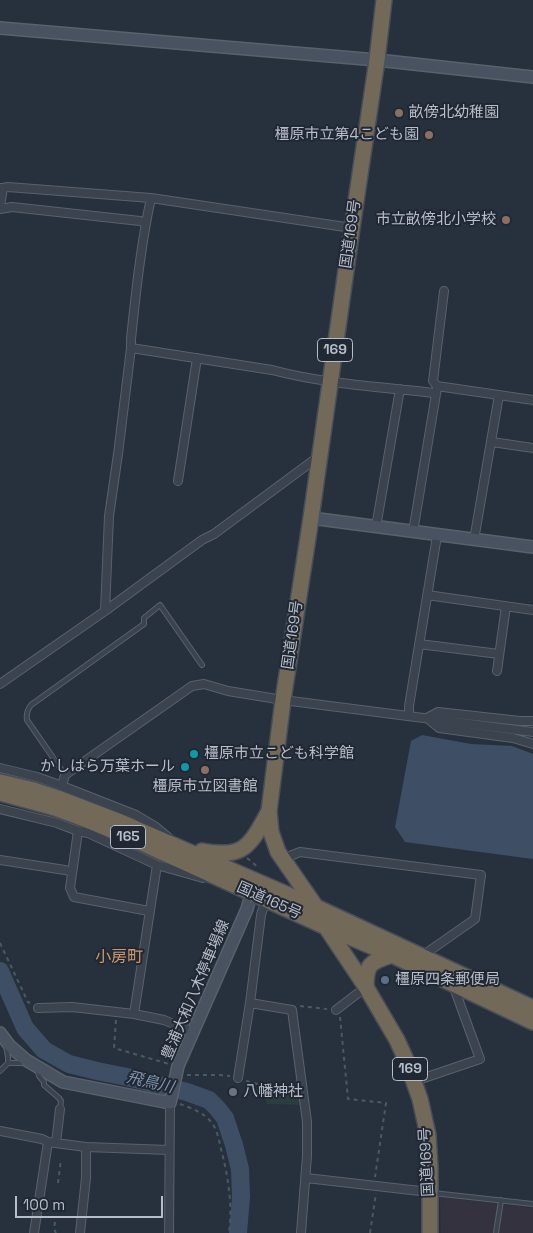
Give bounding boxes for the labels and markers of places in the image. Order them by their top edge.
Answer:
place label: 畝傍北幼稚園 [409,104,499,122]
marker: 畝傍北幼稚園 [393,107,405,119]
place label: 橿原市立第4こども園 [275,126,419,144]
marker: 橿原市立第4こども園 [423,129,435,141]
place label: 市立畝傍北小学校 [376,211,496,229]
marker: 市立畝傍北小学校 [500,214,512,226]
place label: 橿原市立こども科学館 [204,745,354,763]
marker: 橿原市立こども科学館 [188,748,200,760]
place label: かしはら万葉ホール [40,758,175,776]
marker: かしはら万葉ホール [179,761,191,773]
marker: 橿原市立図書館 [199,764,211,776]
place label: 橿原市立図書館 [153,778,257,796]
place label: 橿原四条郵便局 [395,971,500,989]
marker: 橿原四条郵便局 [379,974,391,986]
place label: 八幡神社 [243,1083,303,1101]
marker: 八幡神社 [227,1086,239,1098]

